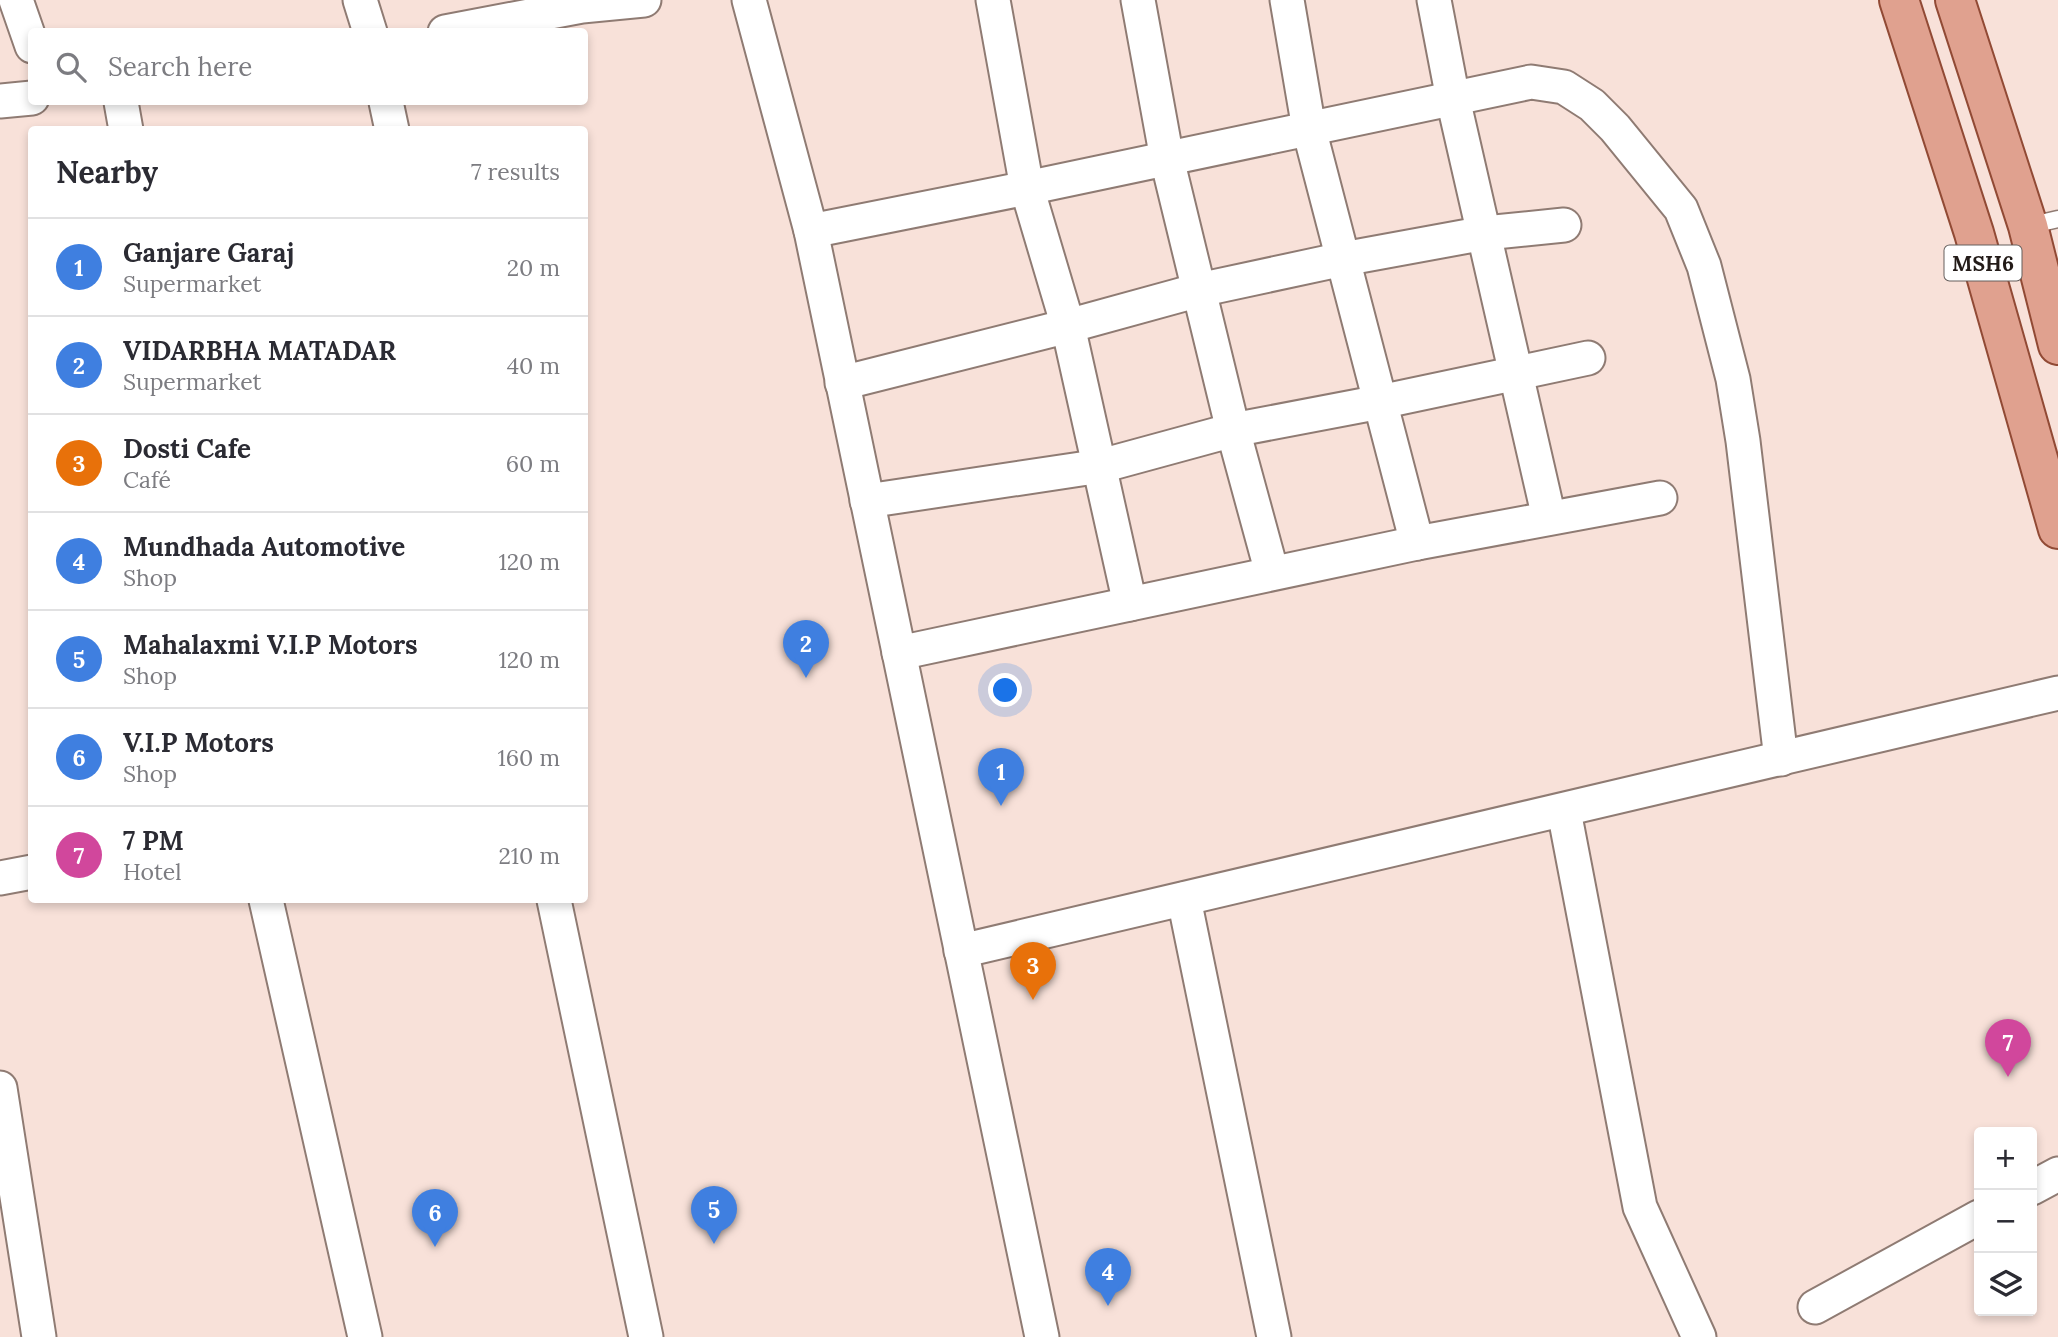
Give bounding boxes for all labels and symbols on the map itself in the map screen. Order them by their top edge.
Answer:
road number: MSH6 [1944,246,2022,280]
pin: 2 [783,620,829,678]
your location [988,673,1022,707]
pin: 1 [978,748,1024,806]
pin: 3 [1010,942,1056,1000]
pin: 7 [1985,1019,2031,1077]
pin: 5 [691,1186,737,1244]
pin: 6 [412,1189,458,1247]
pin: 4 [1085,1248,1131,1306]

